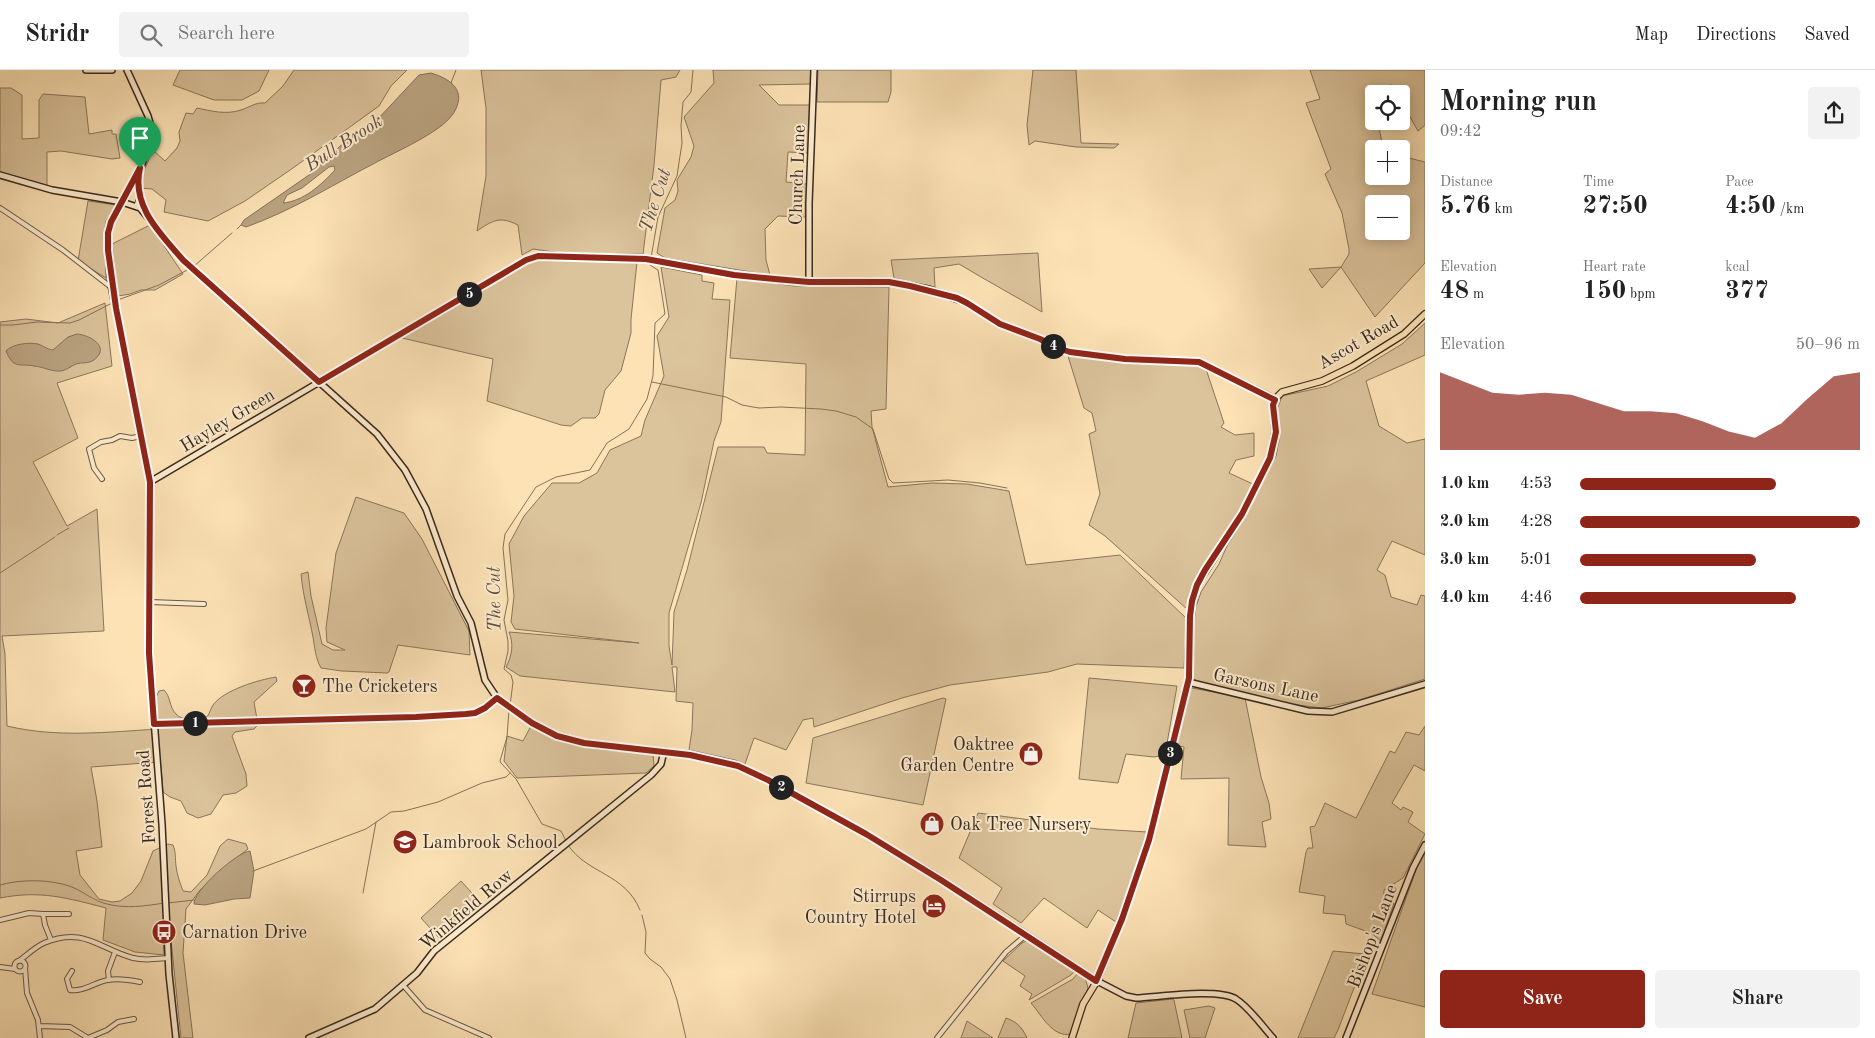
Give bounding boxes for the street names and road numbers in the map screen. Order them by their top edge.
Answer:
street label: Church Lane [787,125,809,226]
street label: Ascot Road [1315,313,1402,373]
street label: Hayley Green [177,386,278,456]
street label: Garsons Lane [1211,666,1320,706]
street label: Forest Road [135,749,159,845]
street label: Winkfield Row [417,866,516,954]
street label: Bishop's Lane [1345,882,1401,991]

